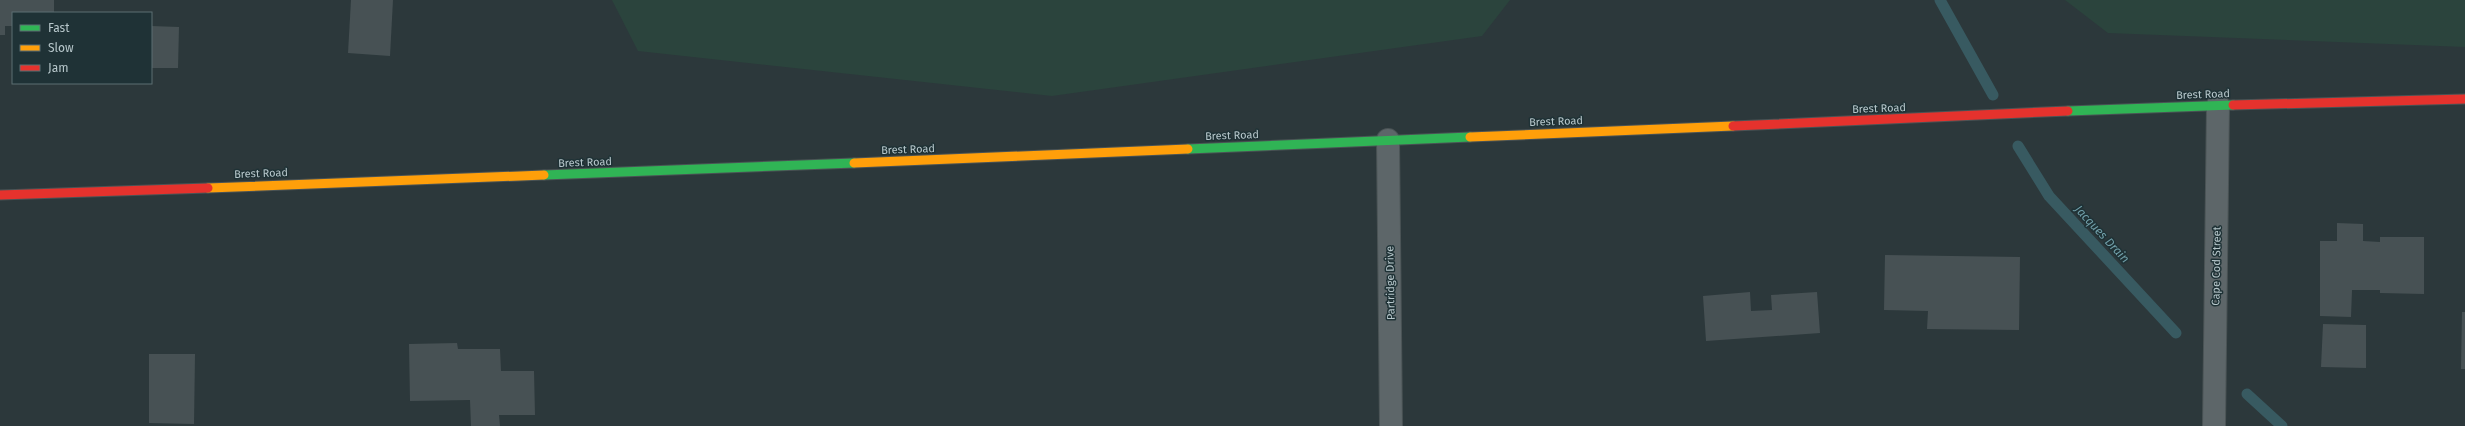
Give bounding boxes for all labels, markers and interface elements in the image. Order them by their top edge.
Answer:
legend [12,12,152,84]
text: Fast [48,21,70,35]
text: Slow [48,41,74,55]
text: Jam [48,61,68,75]
street label: Brest Road [2176,87,2230,102]
street label: Brest Road [1852,101,1906,116]
street label: Brest Road [1529,114,1583,129]
street label: Brest Road [1205,128,1259,143]
street label: Brest Road [881,142,935,157]
street label: Brest Road [558,155,612,170]
street label: Brest Road [234,166,288,181]
water label: Jacques Drain [2071,202,2132,266]
street label: Cape Cod Street [2209,226,2224,306]
street label: Partridge Drive [1383,246,1398,320]

